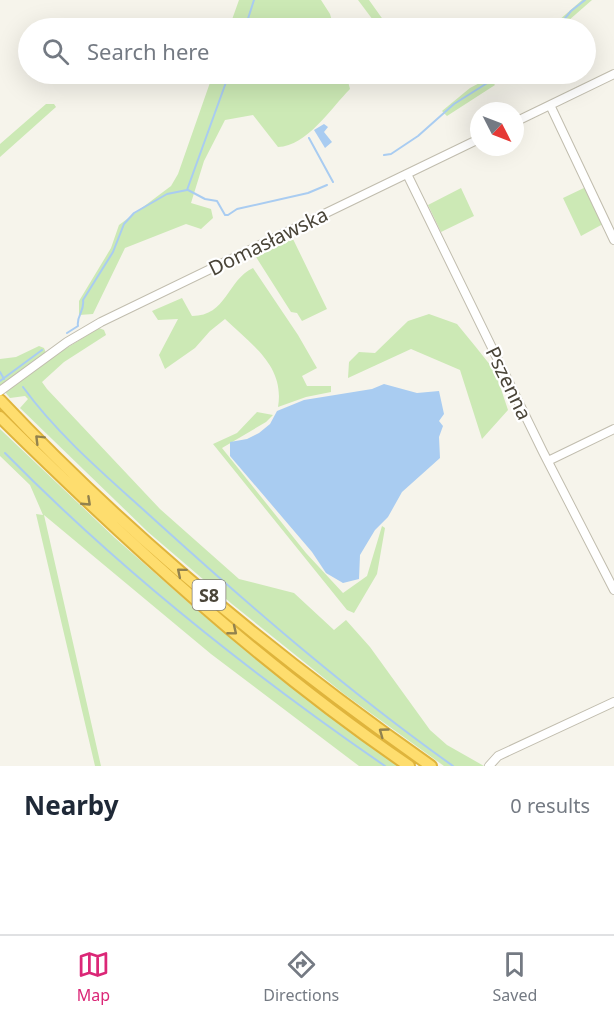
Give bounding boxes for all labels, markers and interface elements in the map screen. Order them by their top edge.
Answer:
search box [18,18,596,84]
icon: search [39,35,72,68]
text: Search here [87,36,209,66]
north arrow [470,102,524,156]
street label: Domasławska [204,200,332,282]
street label: Pszenna [480,342,538,424]
one-way arrow [35,436,46,447]
one-way arrow [79,495,90,506]
one-way arrow [177,568,188,579]
road number: S8 [192,580,226,610]
one-way arrow [226,624,237,635]
one-way arrow [379,728,390,739]
text: Nearby [24,787,119,823]
text: 0 results [510,792,590,819]
tab: Map [77,948,110,1006]
tab: Directions [263,948,339,1006]
tab: Saved [493,948,537,1006]

